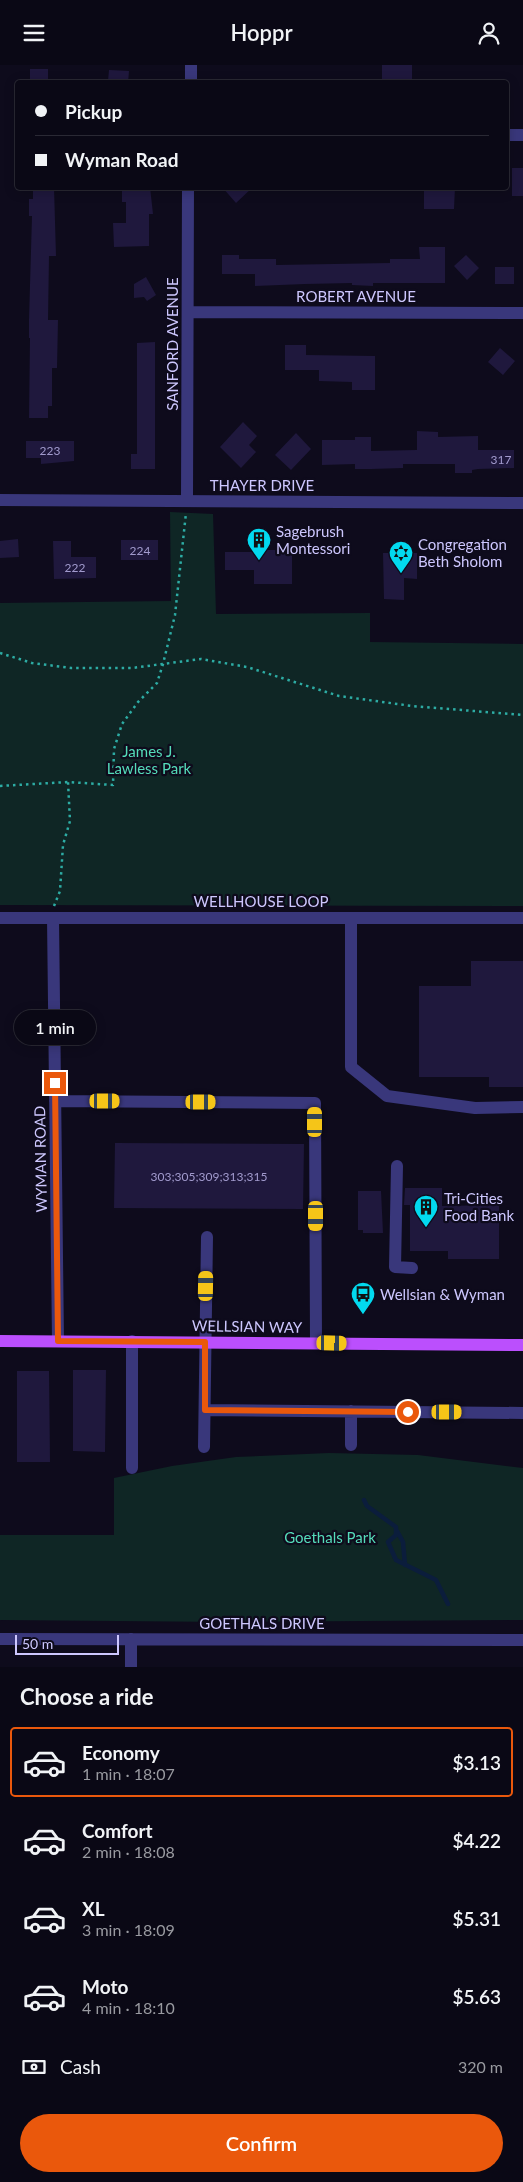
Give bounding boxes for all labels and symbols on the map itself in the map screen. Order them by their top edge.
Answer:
street label: SANFORD AVENUE [163,277,181,411]
street label: ROBERT AVENUE [296,287,416,305]
house number: 223 [40,443,60,458]
house number: 317 [491,452,511,467]
street label: THAYER DRIVE [210,476,314,494]
place label: Sagebrush Montessori [276,522,350,557]
building icon: Sagebrush Montessori [246,527,272,561]
place label: Congregation Beth Sholom [418,535,507,570]
synagogue icon: Congregation Beth Sholom [388,540,414,574]
house number: 224 [130,543,150,558]
house number: 222 [65,560,85,575]
park label: James J. Lawless Park [107,742,192,777]
street label: WELLHOUSE LOOP [194,892,328,910]
callout: 1 min [14,1011,96,1045]
route end [44,1072,66,1094]
car [90,1094,120,1109]
car [186,1095,216,1110]
street label: WYMAN ROAD [30,1105,50,1213]
car [307,1107,322,1137]
house number: 303;305;309;313;315 [151,1169,268,1184]
place label: Tri-Cities Food Bank [444,1189,514,1224]
building icon: Tri-Cities Food Bank [413,1194,439,1228]
car [308,1201,323,1231]
car [198,1271,213,1301]
bus stop icon: Wellsian & Wyman [350,1281,376,1315]
place label: Wellsian & Wyman [380,1285,505,1303]
street label: WELLSIAN WAY [192,1316,303,1336]
car [316,1335,347,1351]
route start [397,1401,419,1423]
car [432,1405,462,1420]
park label: Goethals Park [284,1528,376,1546]
street label: GOETHALS DRIVE [199,1614,325,1632]
scale bar [15,1632,119,1655]

